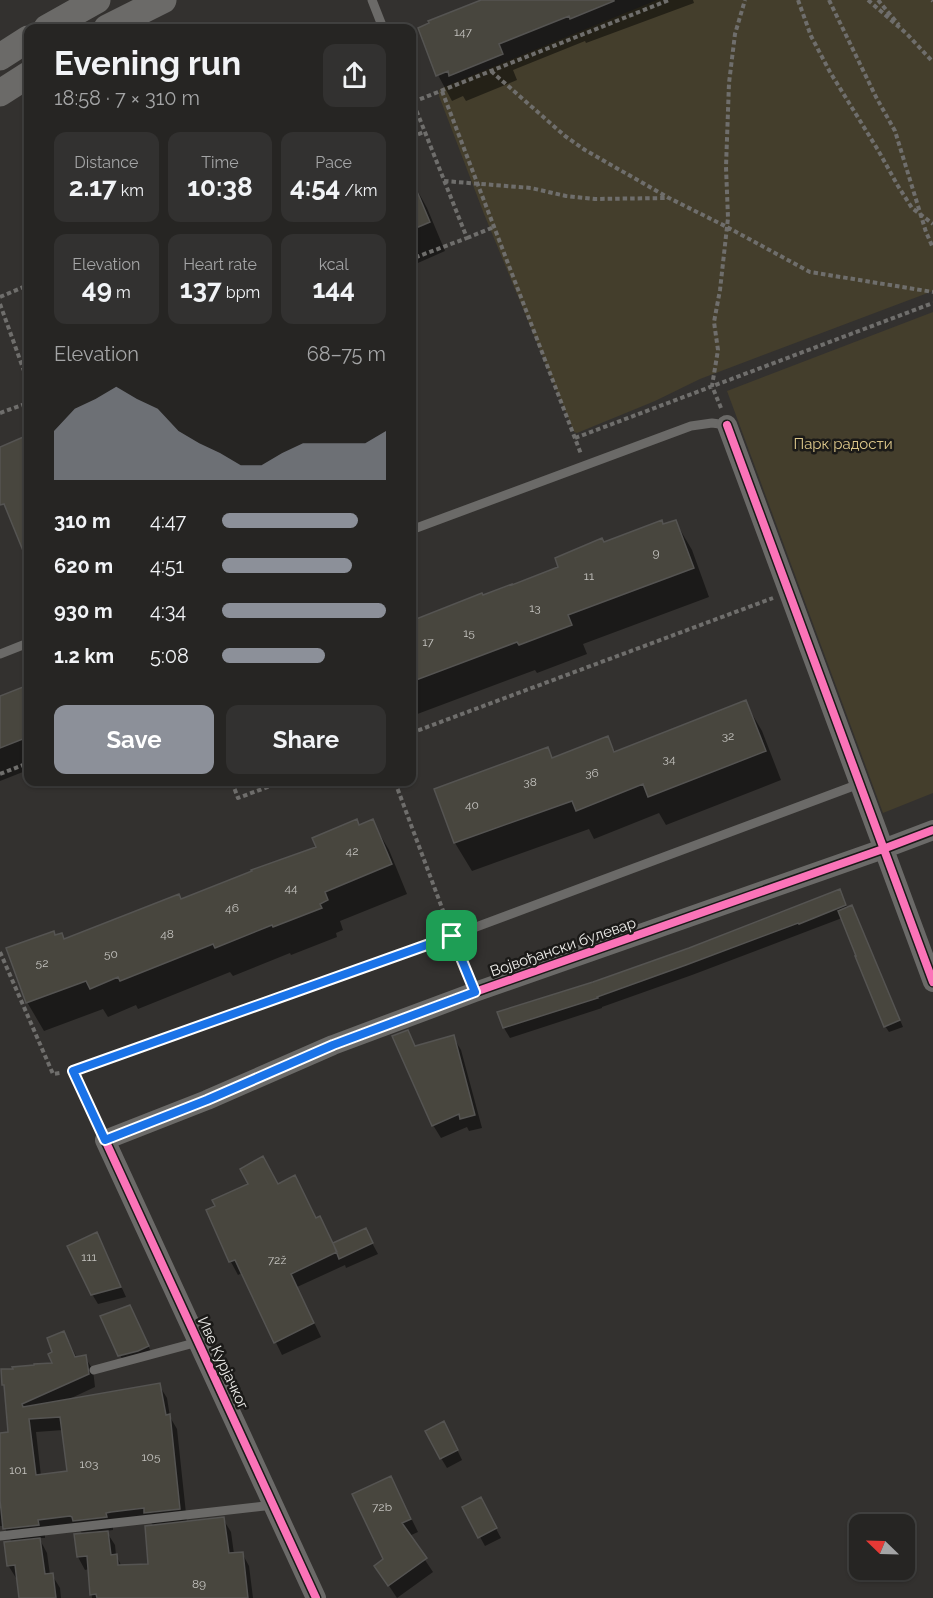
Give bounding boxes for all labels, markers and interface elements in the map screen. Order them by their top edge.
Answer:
house number: 147 [454,25,473,39]
text: Evening run [54,44,241,83]
button: share [323,44,386,107]
text: 18:58 · 7 × 310 m [54,86,200,110]
text: Distance [74,153,138,172]
text: Time [201,153,239,172]
text: Pace [315,153,352,172]
text: 2.17 [69,172,117,202]
text: 10:38 [187,172,253,202]
text: 4:54 [290,172,340,202]
text: km [117,181,144,200]
text: /km [340,181,377,200]
text: Elevation [72,255,140,274]
text: Heart rate [183,255,257,274]
text: kcal [319,255,349,274]
text: 49 [82,274,112,304]
text: 137 [180,274,222,304]
text: 144 [312,274,355,304]
text: m [112,283,131,302]
text: bpm [222,283,260,302]
text: Elevation [54,342,139,366]
text: 68–75 m [307,342,386,366]
park label: Парк радости [793,435,893,453]
text: 310 m [54,509,111,533]
text: 4:47 [150,509,186,533]
house number: 9 [652,546,660,560]
text: 620 m [54,554,113,578]
text: 4:51 [150,554,184,578]
house number: 11 [584,569,594,583]
text: 930 m [54,599,113,623]
text: 4:34 [150,599,186,623]
house number: 13 [529,601,541,615]
house number: 15 [463,626,475,640]
house number: 17 [422,635,434,649]
text: 1.2 km [54,644,114,668]
text: 5:08 [150,644,189,668]
button: Save [54,705,214,774]
button: Share [226,705,386,774]
house number: 32 [722,729,734,743]
house number: 34 [663,752,676,766]
house number: 36 [585,766,599,780]
house number: 38 [523,775,537,789]
house number: 40 [465,798,479,812]
house number: 42 [346,844,358,858]
house number: 44 [284,881,298,895]
house number: 46 [225,901,239,915]
pin [426,910,477,961]
street label: Војвођански булевар [488,914,638,980]
icon: arrive [435,919,468,952]
house number: 48 [160,927,174,941]
house number: 50 [104,947,118,961]
house number: 52 [36,956,48,970]
house number: 111 [81,1250,97,1264]
house number: 72ž [268,1253,286,1267]
street label: Иве Курјачког [194,1314,252,1412]
house number: 105 [141,1450,161,1464]
house number: 103 [80,1457,98,1471]
house number: 101 [9,1463,27,1477]
house number: 72b [372,1500,392,1514]
north arrow [849,1514,915,1580]
map controls [849,1514,915,1580]
house number: 89 [192,1577,206,1591]

